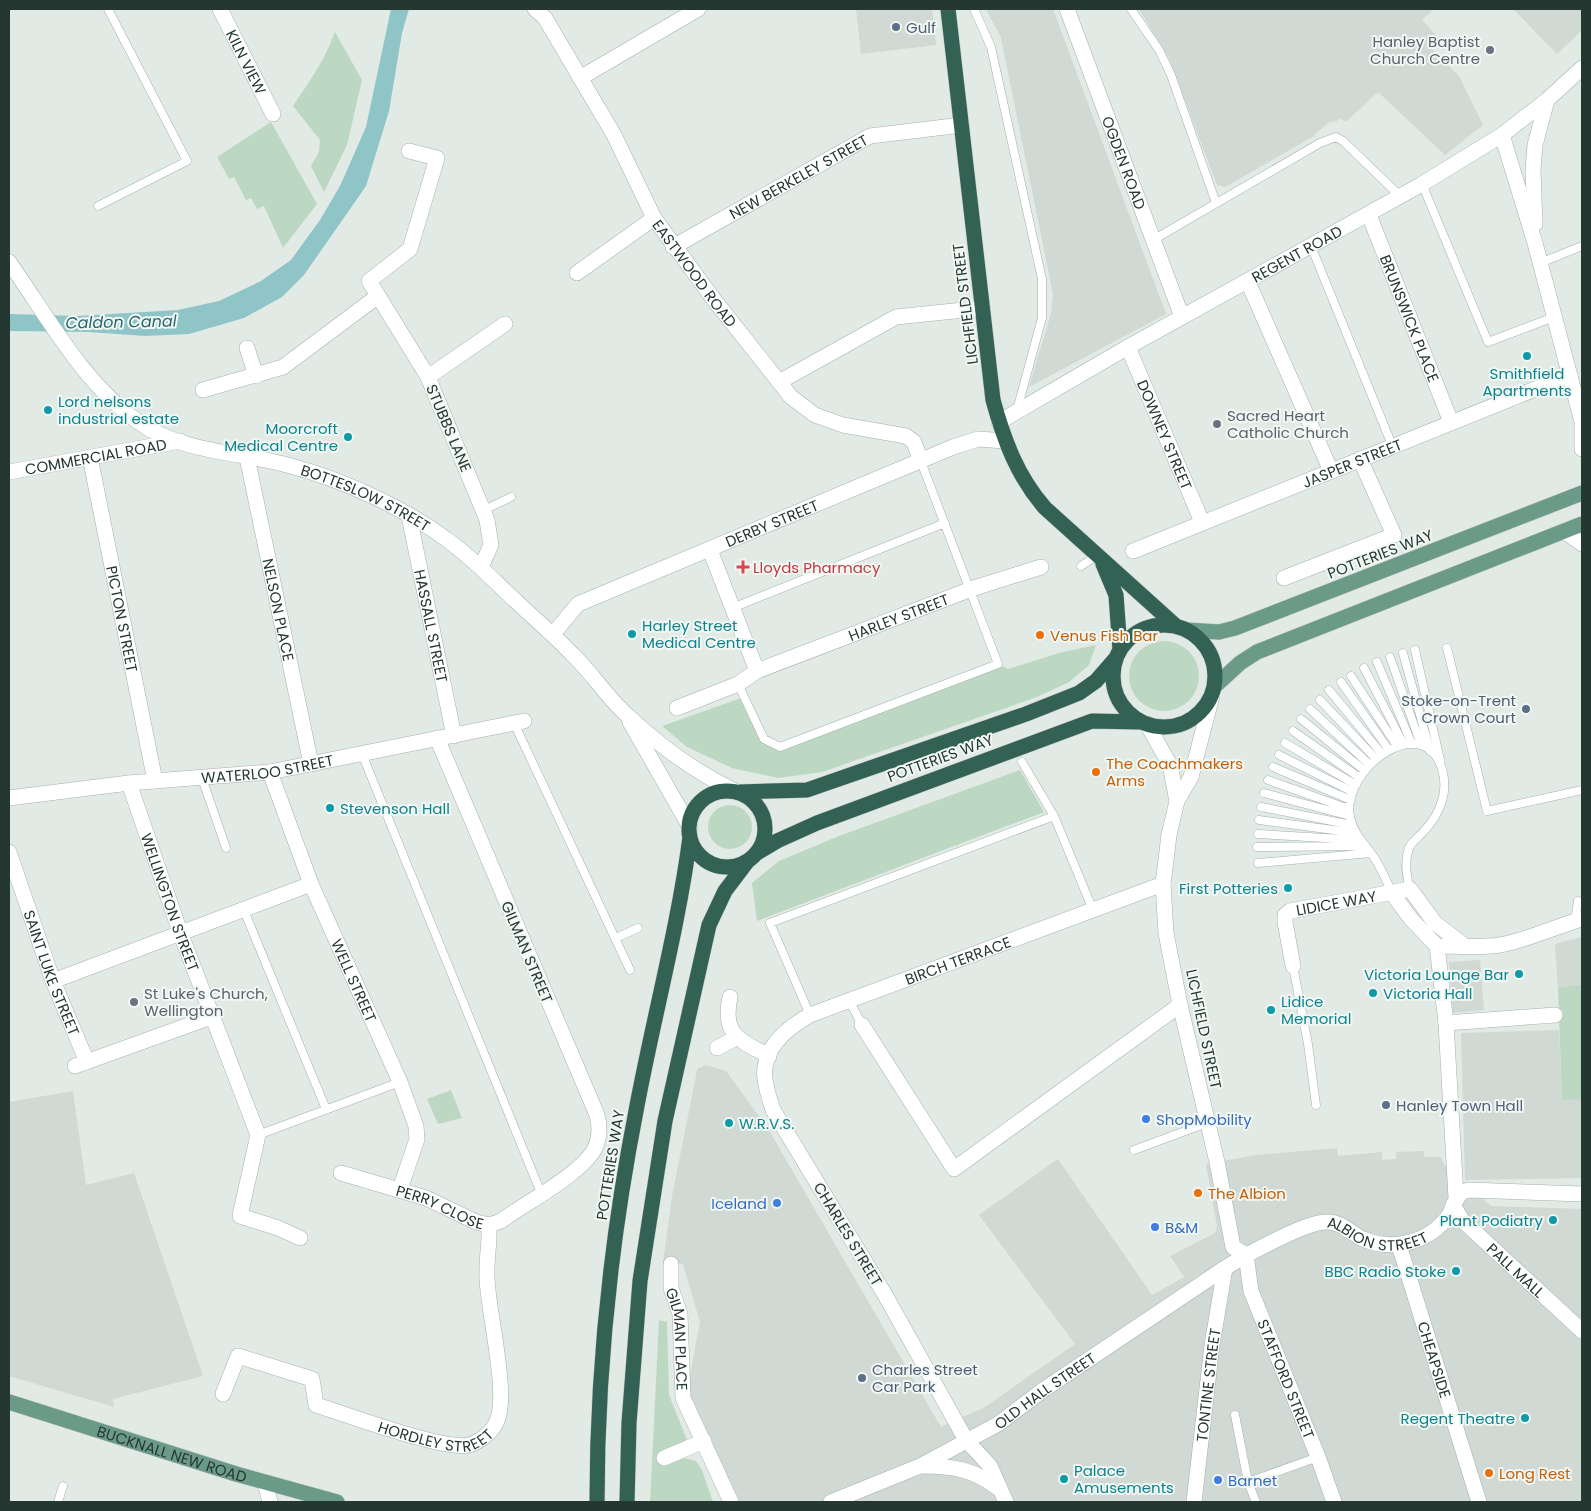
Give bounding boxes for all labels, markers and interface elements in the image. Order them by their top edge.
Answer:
place label: Gulf [906,17,936,38]
marker: Gulf [890,21,902,33]
street label: KILN VIEW [221,26,272,98]
place label: Hanley Baptist Church Centre [1370,31,1480,69]
marker: Hanley Baptist Church Centre [1484,44,1496,56]
street label: OGDEN ROAD [1097,113,1151,212]
street label: NEW BERKELEY STREET [725,129,872,224]
street label: EASTWOOD ROAD [648,215,742,331]
street label: REGENT ROAD [1248,220,1346,287]
street label: LICHFIELD STREET [947,242,983,366]
street label: BRUNSWICK PLACE [1375,251,1445,385]
water label: Caldon Canal [65,310,177,334]
marker: Smithfield Apartments [1521,350,1533,362]
place label: Smithfield Apartments [1482,363,1572,401]
street label: DOWNEY STREET [1132,376,1198,493]
street label: STUBBS LANE [421,381,477,475]
place label: Lord nelsons industrial estate [58,391,179,429]
marker: Lord nelsons industrial estate [42,404,54,416]
place label: Sacred Heart Catholic Church [1227,405,1349,443]
place label: Moorcroft Medical Centre [224,418,338,456]
marker: Sacred Heart Catholic Church [1211,418,1223,430]
marker: Moorcroft Medical Centre [342,431,354,443]
street label: COMMERCIAL ROAD [23,433,168,479]
street label: JASPER STREET [1299,433,1405,492]
street label: BOTTESLOW STREET [298,459,434,536]
street label: DERBY STREET [722,494,821,552]
street label: POTTERIES WAY [1324,524,1436,584]
street label: NELSON PLACE [258,556,300,663]
place label: Lloyds Pharmacy [753,557,881,578]
marker: Lloyds Pharmacy [737,561,749,573]
street label: PICTON STREET [102,564,143,674]
street label: HASSALL STREET [410,567,453,684]
street label: HARLEY STREET [845,588,952,646]
place label: Harley Street Medical Centre [642,615,756,653]
place label: Venus Fish Bar [1050,625,1158,646]
marker: Harley Street Medical Centre [626,628,638,640]
marker: Venus Fish Bar [1034,629,1046,641]
place label: Stoke-on-Trent Crown Court [1401,690,1516,728]
marker: Stoke-on-Trent Crown Court [1520,703,1532,715]
street label: POTTERIES WAY [884,729,996,787]
street label: WATERLOO STREET [200,749,335,788]
place label: The Coachmakers Arms [1106,753,1243,791]
marker: The Coachmakers Arms [1090,766,1102,778]
place label: Stevenson Hall [340,798,450,819]
marker: Stevenson Hall [324,802,336,814]
street label: WELLINGTON STREET [136,830,205,974]
place label: First Potteries [1179,878,1278,899]
marker: First Potteries [1282,882,1294,894]
street label: LIDICE WAY [1294,885,1378,920]
street label: GILMAN STREET [496,898,558,1006]
street label: SAINT LUKE STREET [19,907,85,1038]
street label: BIRCH TERRACE [902,931,1014,989]
street label: WELL STREET [327,936,382,1025]
place label: Victoria Lounge Bar [1364,964,1509,985]
street label: LICHFIELD STREET [1181,967,1227,1091]
marker: Victoria Lounge Bar [1513,968,1525,980]
place label: St Luke's Church, Wellington [144,983,268,1021]
place label: Victoria Hall [1383,983,1472,1004]
marker: Victoria Hall [1367,987,1379,999]
place label: Lidice Memorial [1281,991,1351,1029]
marker: St Luke's Church, Wellington [128,996,140,1008]
marker: Lidice Memorial [1265,1004,1277,1016]
place label: Hanley Town Hall [1396,1095,1523,1116]
marker: Hanley Town Hall [1380,1099,1392,1111]
street label: POTTERIES WAY [591,1108,629,1222]
place label: ShopMobility [1156,1109,1252,1130]
place label: W.R.V.S. [739,1113,794,1134]
marker: ShopMobility [1140,1113,1152,1125]
marker: W.R.V.S. [723,1117,735,1129]
street label: CHARLES STREET [809,1178,887,1290]
street label: PERRY CLOSE [394,1179,486,1234]
place label: The Albion [1208,1183,1286,1204]
marker: The Albion [1192,1187,1204,1199]
place label: Iceland [711,1193,767,1214]
marker: Iceland [771,1197,783,1209]
place label: Plant Podiatry [1440,1210,1544,1231]
street label: ALBION STREET [1326,1211,1431,1255]
marker: Plant Podiatry [1547,1214,1559,1226]
place label: B&M [1165,1217,1198,1238]
marker: B&M [1149,1221,1161,1233]
street label: PALL MALL [1482,1238,1550,1302]
place label: BBC Radio Stoke [1324,1261,1446,1282]
marker: BBC Radio Stoke [1450,1265,1462,1277]
street label: GILMAN PLACE [661,1285,693,1391]
street label: STAFFORD STREET [1253,1316,1320,1442]
street label: CHEAPSIDE [1413,1319,1456,1401]
street label: TONTINE STREET [1191,1326,1225,1443]
street label: OLD HALL STREET [990,1347,1100,1434]
place label: Charles Street Car Park [872,1359,978,1397]
marker: Charles Street Car Park [856,1372,868,1384]
place label: Regent Theatre [1401,1408,1515,1429]
marker: Regent Theatre [1519,1412,1531,1424]
street label: HORDLEY STREET [376,1416,498,1456]
street label: BUCKNALL NEW ROAD [94,1420,249,1487]
place label: Palace Amusements [1074,1460,1174,1498]
place label: Long Rest [1499,1463,1571,1484]
marker: Long Rest [1483,1467,1495,1479]
place label: Barnet [1228,1470,1277,1491]
marker: Palace Amusements [1058,1473,1070,1485]
marker: Barnet [1212,1474,1224,1486]

